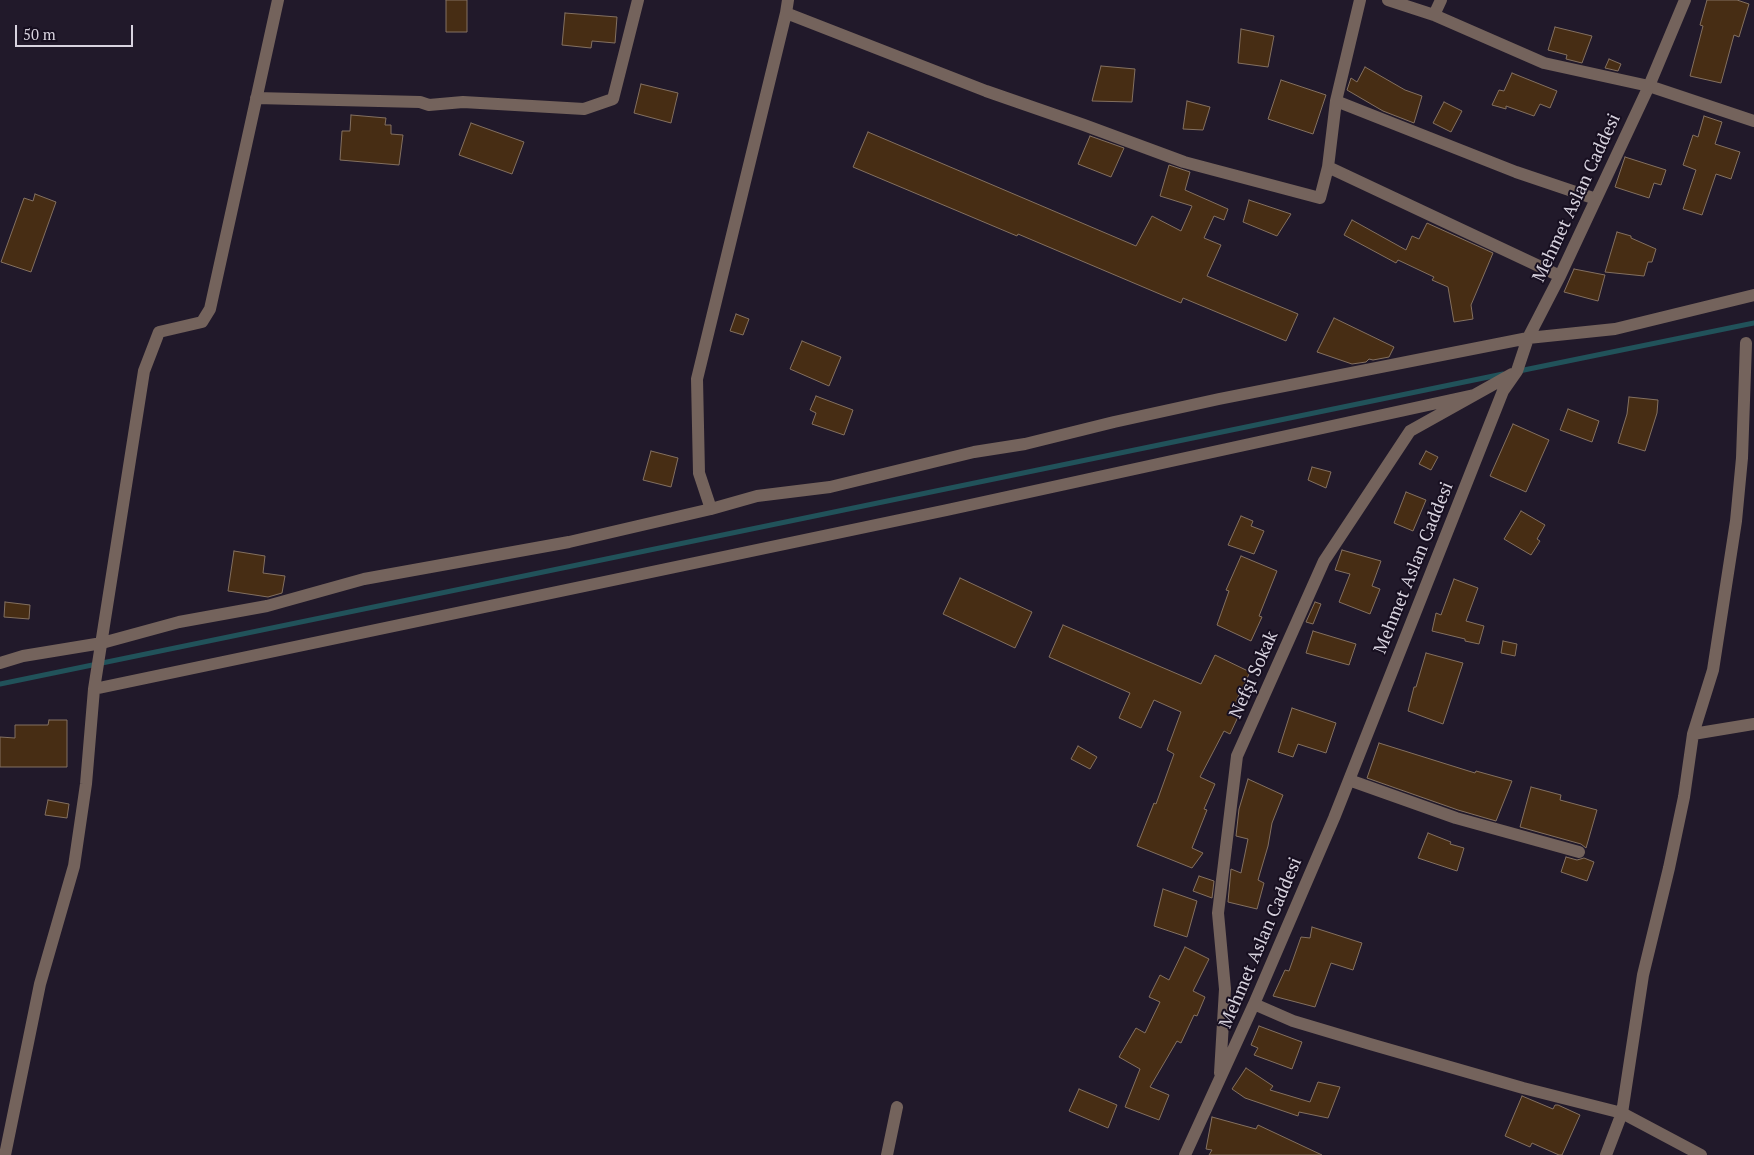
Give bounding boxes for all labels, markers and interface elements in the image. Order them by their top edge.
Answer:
scale bar [18,15,135,47]
text: 50 m [23,24,56,44]
street label: Mehmet Aslan Caddesi [1528,110,1626,286]
street label: Mehmet Aslan Caddesi [1370,479,1458,657]
street label: Nefşi Sokak [1225,628,1283,722]
street label: Mehmet Aslan Caddesi [1215,854,1307,1032]

